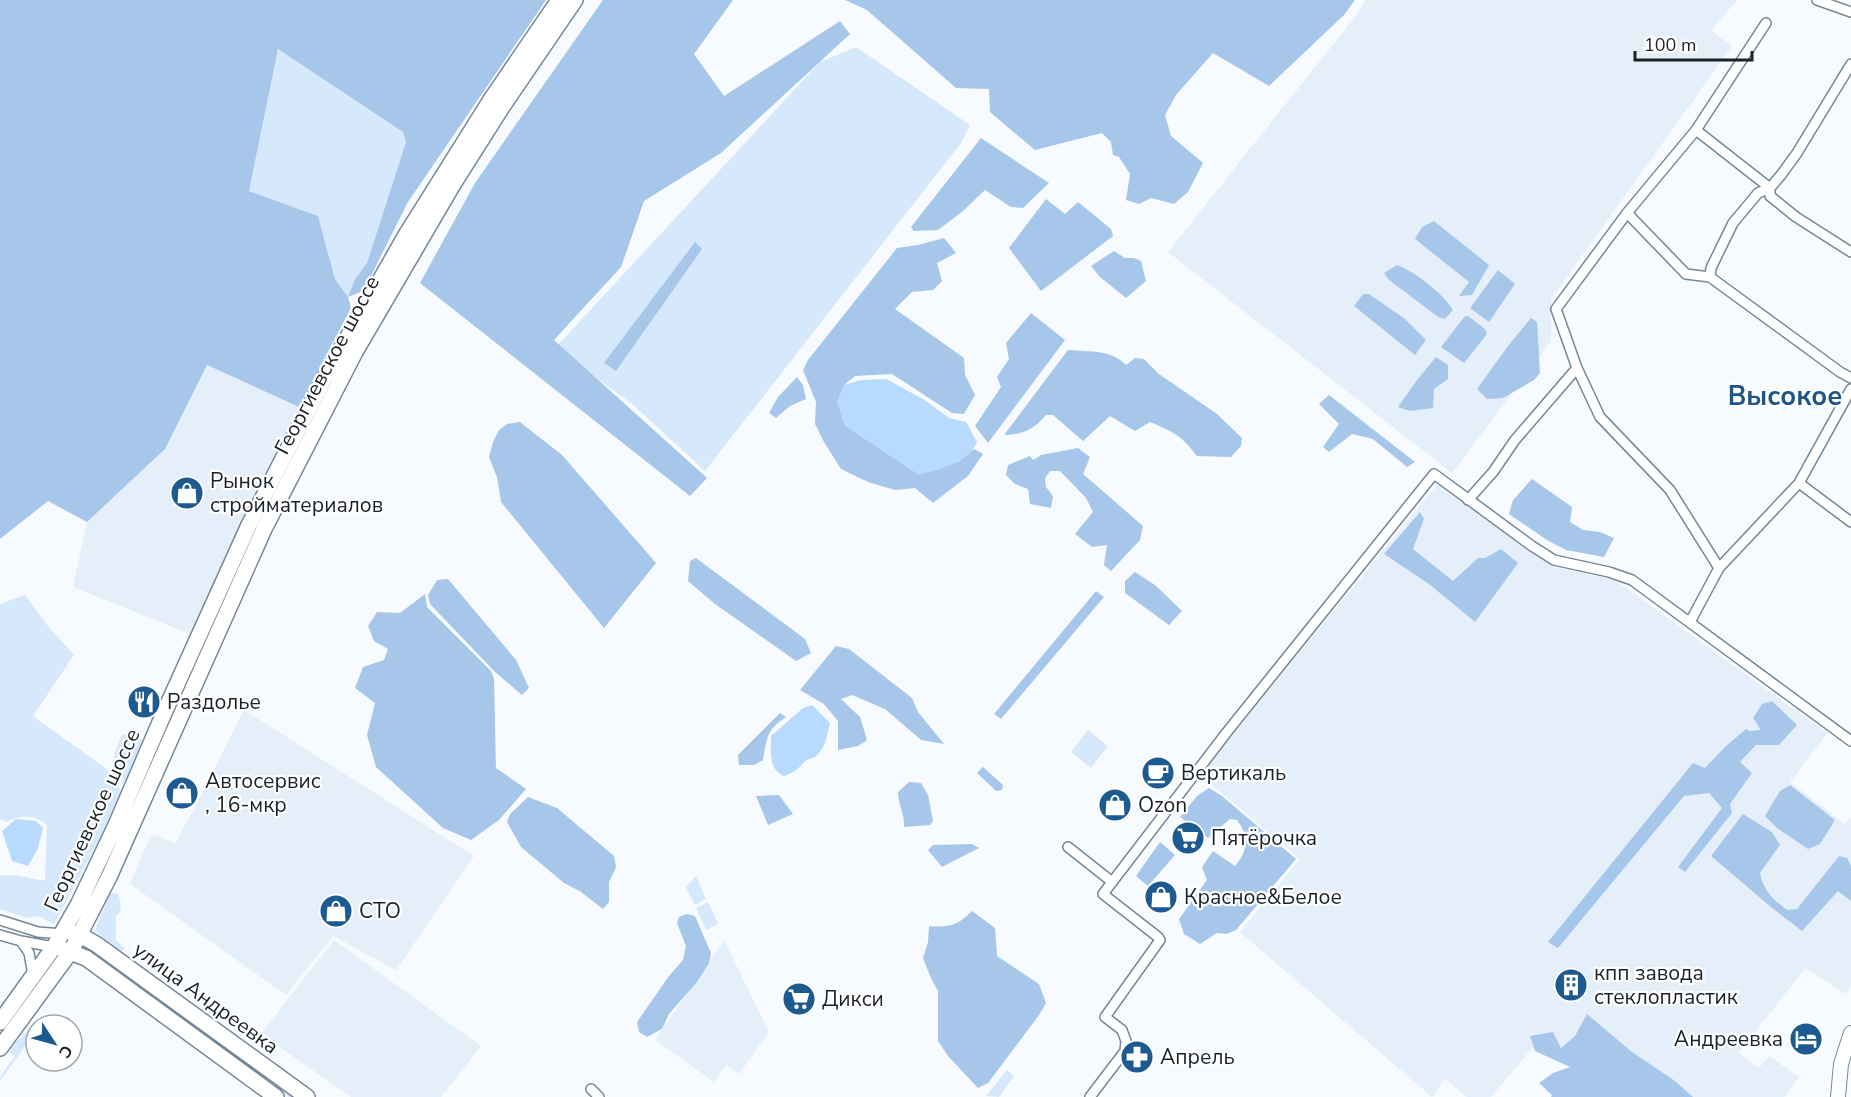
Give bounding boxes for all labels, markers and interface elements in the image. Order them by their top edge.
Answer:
scale bar [1635,24,1752,62]
text: 100 m [1644,33,1696,57]
street label: Георгиевское шоссе [268,271,386,459]
district label: Высокое [1728,378,1842,415]
place label: Рынок стройматериалов [210,467,383,519]
shop icon: Рынок стройматериалов [169,475,205,511]
restaurant icon: Раздолье [126,684,162,720]
place label: Раздолье [167,688,261,716]
street label: Георгиевское шоссе [37,724,147,916]
cafe icon: Вертикаль [1140,755,1176,791]
place label: Вертикаль [1181,759,1286,787]
place label: Автосервис , 16-мкр [205,767,321,819]
shop icon: Автосервис , 16-мкр [164,775,200,811]
shop icon: Ozon [1097,787,1133,823]
place label: Ozon [1138,791,1187,819]
supermarket icon: Пятёрочка [1170,820,1206,856]
place label: Пятёрочка [1211,824,1317,852]
shop icon: Красное&Белое [1143,879,1179,915]
place label: Красное&Белое [1184,883,1342,911]
shop icon: СТО [318,893,354,929]
place label: СТО [359,897,401,925]
street label: улица Андреевка [128,936,284,1060]
place label: кпп завода стеклопластик [1594,959,1739,1011]
building icon: кпп завода стеклопластик [1553,967,1589,1003]
supermarket icon: Дикси [781,981,817,1017]
place label: Дикси [822,985,884,1013]
north arrow [24,1013,84,1073]
hotel icon: Андреевка [1788,1021,1824,1057]
place label: Андреевка [1674,1025,1783,1053]
pharmacy icon: Апрель [1119,1039,1155,1075]
text: С [53,1040,77,1062]
place label: Апрель [1160,1043,1235,1071]

